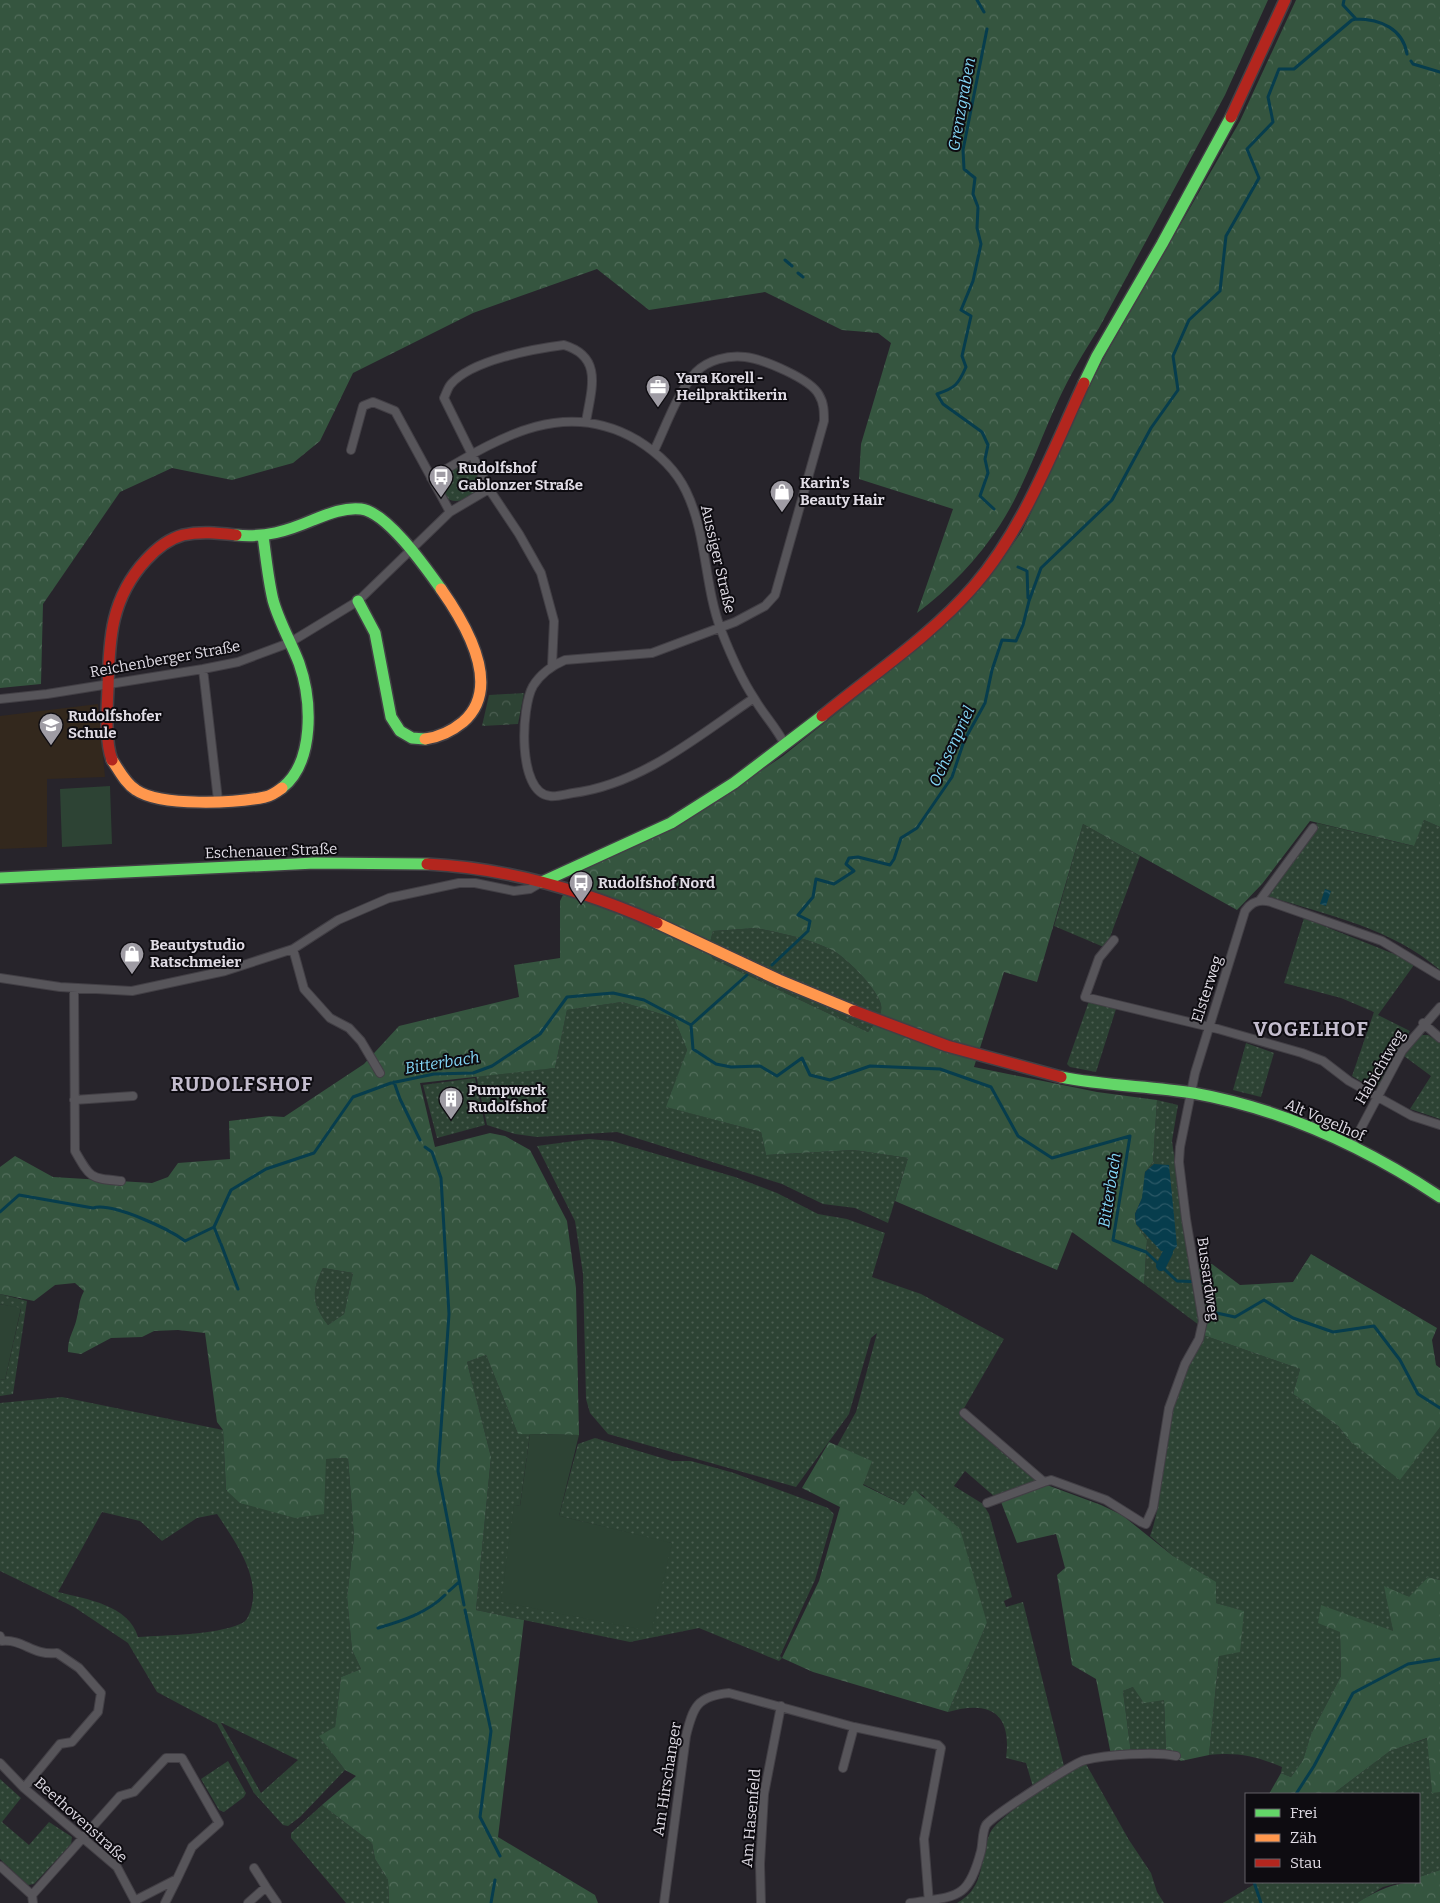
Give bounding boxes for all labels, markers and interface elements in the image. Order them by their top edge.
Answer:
water label: Grenzgraben [944,56,979,152]
place label: Yara Korell - Heilpraktikerin [676,369,787,404]
office icon: Yara Korell - Heilpraktikerin [645,374,671,408]
place label: Rudolfshof Gablonzer Straße [458,459,583,494]
bus stop icon: Rudolfshof Gablonzer Straße [428,464,454,498]
place label: Karin's Beauty Hair [800,474,884,509]
shop icon: Karin's Beauty Hair [769,479,795,513]
street label: Aussiger Straße [697,503,739,615]
street label: Reichenberger Straße [88,637,242,681]
water label: Ochsenpriel [925,703,978,789]
place label: Rudolfshofer Schule [68,707,162,742]
school or university icon: Rudolfshofer Schule [38,712,64,746]
street label: Eschenauer Straße [205,840,337,862]
bus stop icon: Rudolfshof Nord [568,870,594,904]
place label: Rudolfshof Nord [598,874,715,892]
place label: Beautystudio Ratschmeier [150,936,245,971]
shop icon: Beautystudio Ratschmeier [119,941,145,975]
street label: Elsterweg [1188,953,1226,1025]
district label: VOGELHOF [1253,1017,1369,1041]
street label: Habichtweg [1351,1026,1409,1108]
water label: Bitterbach [403,1047,481,1078]
district label: RUDOLFSHOF [171,1072,313,1096]
place label: Pumpwerk Rudolfshof [468,1081,548,1116]
building icon: Pumpwerk Rudolfshof [438,1086,464,1120]
street label: Alt Vogelhof [1282,1095,1369,1146]
water label: Bitterbach [1094,1151,1125,1229]
street label: Bussardweg [1193,1236,1223,1322]
street label: Am Hirschanger [649,1720,685,1837]
street label: Am Hasenfeld [738,1768,764,1868]
street label: Beethovenstraße [31,1774,131,1866]
legend [1245,1793,1420,1883]
text: Frei [1290,1804,1318,1822]
text: Zäh [1290,1829,1317,1847]
text: Stau [1290,1854,1322,1872]

